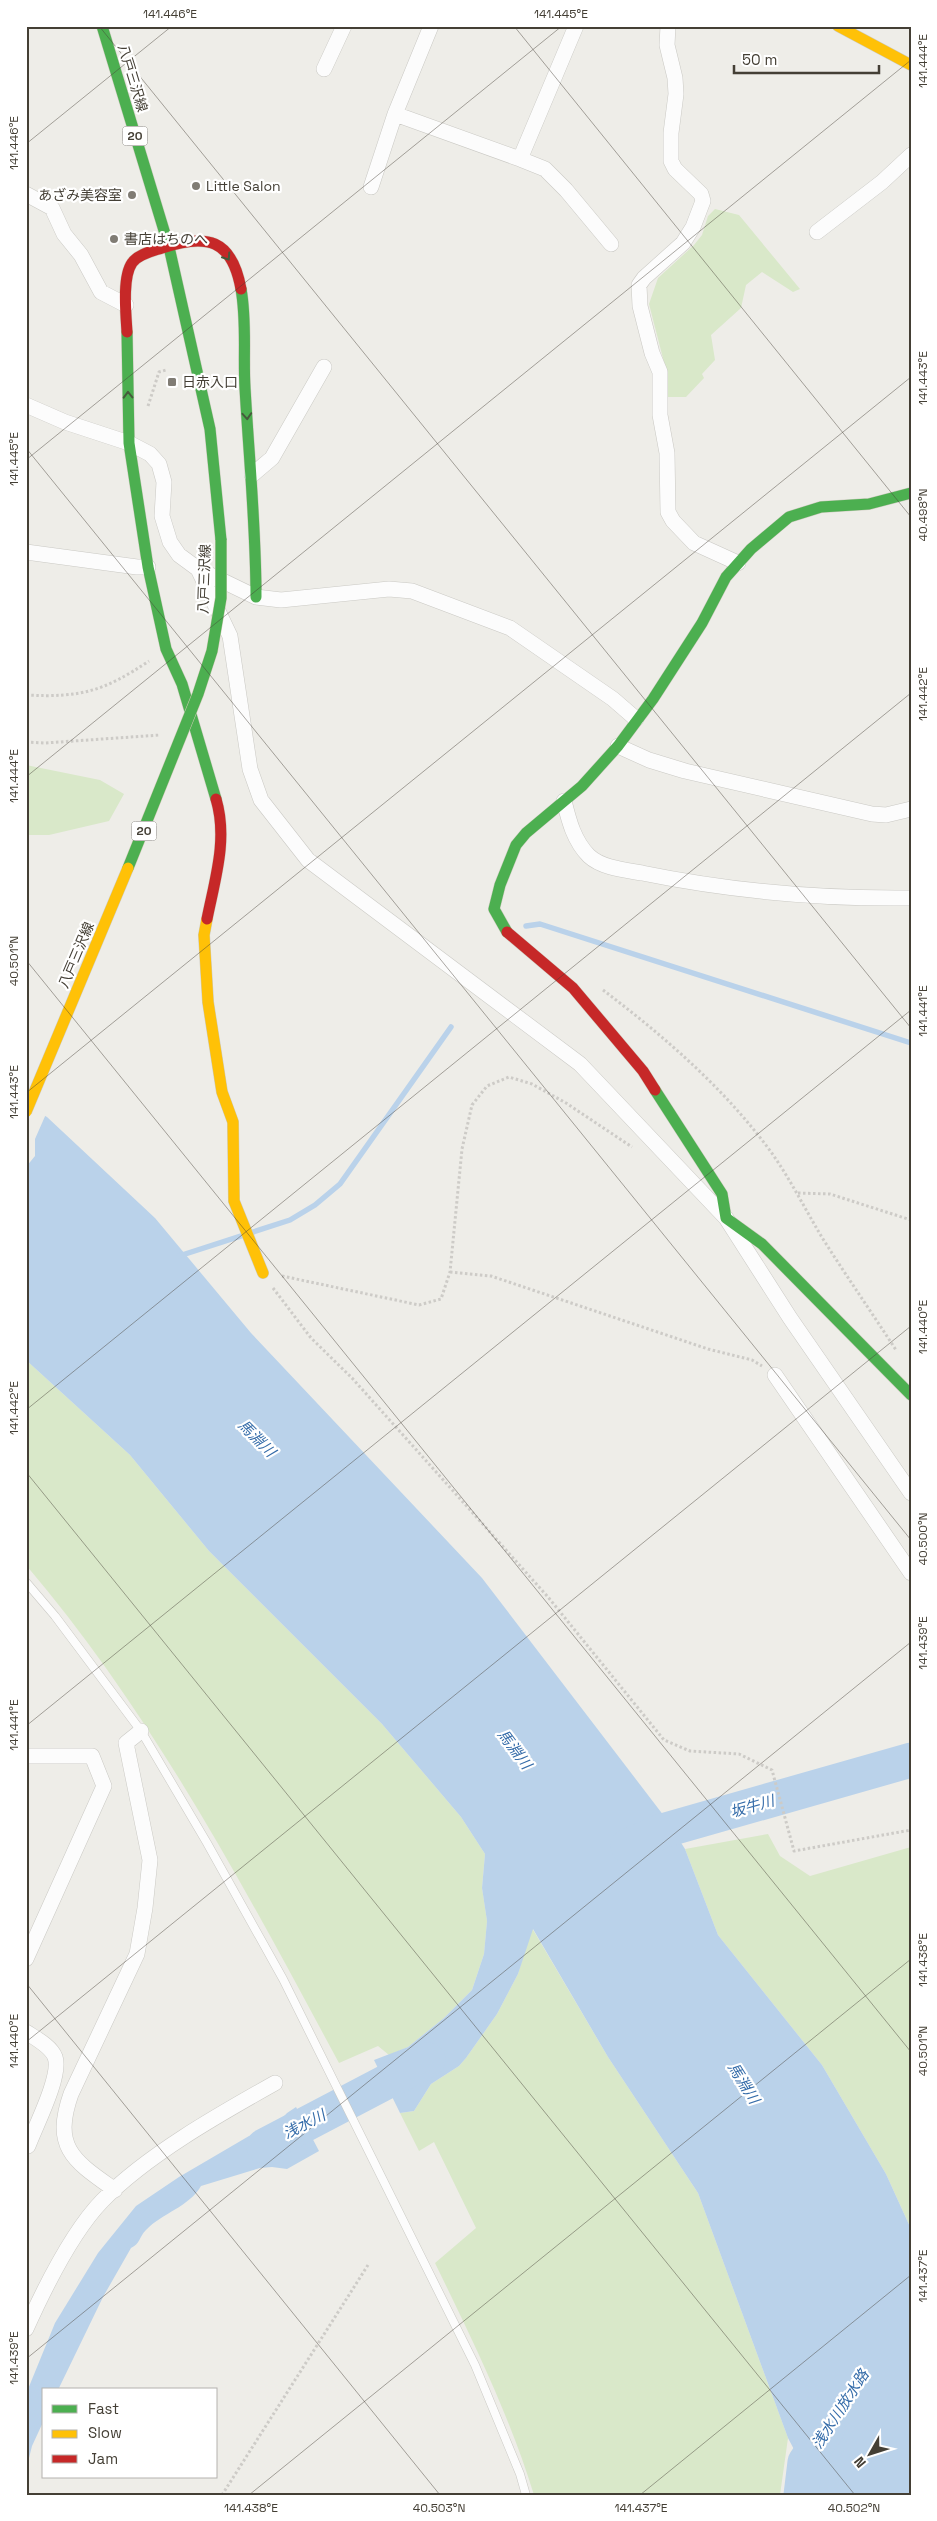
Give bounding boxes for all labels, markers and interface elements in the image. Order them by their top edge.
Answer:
text: 141.446°E [143,6,197,22]
text: 141.445°E [534,6,588,22]
text: 141.444°E [915,34,931,88]
street label: 八戸三沢線 [114,42,152,114]
scale bar [734,42,880,74]
text: 50 m [742,50,777,69]
text: 141.446°E [6,116,22,170]
road number: 20 [122,126,148,146]
place label: Little Salon [206,177,281,195]
marker: Little Salon [190,180,202,192]
place label: あざみ美容室 [38,186,122,204]
marker: あざみ美容室 [126,189,138,201]
place label: 書店はちのへ [124,230,208,248]
marker: 書店はちのへ [108,233,120,245]
one-way arrow [221,252,231,261]
text: 141.443°E [915,351,931,405]
place label: 日赤入口 [182,373,238,391]
marker: 日赤入口 [166,376,178,388]
one-way arrow [123,390,133,398]
one-way arrow [242,412,253,420]
text: 141.445°E [6,432,22,486]
text: 40.498°N [915,489,931,541]
street label: 八戸三沢線 [194,544,214,614]
text: 141.442°E [915,667,931,721]
text: 141.444°E [6,749,22,803]
road number: 20 [132,821,156,840]
street label: 八戸三沢線 [54,919,98,991]
text: 40.501°N [6,936,22,986]
text: 141.441°E [915,985,931,1037]
text: 141.443°E [6,1065,22,1119]
text: 141.440°E [915,1300,931,1354]
text: 141.442°E [6,1381,22,1435]
water label: 馬淵川 [234,1415,281,1462]
text: 40.500°N [915,1512,931,1566]
text: 141.439°E [915,1616,931,1670]
text: 141.441°E [6,1699,22,1751]
water label: 馬淵川 [494,1725,537,1774]
water label: 坂牛川 [728,1790,778,1821]
text: 141.438°E [915,1933,931,1987]
text: 141.440°E [6,2014,22,2068]
text: 40.501°N [915,2026,931,2076]
water label: 馬淵川 [724,2059,765,2109]
water label: 浅水川 [280,2104,330,2143]
text: 141.437°E [915,2249,931,2303]
text: 141.439°E [6,2331,22,2385]
water label: 浅水川放水路 [808,2364,874,2452]
legend [42,2388,218,2478]
text: Fast [88,2399,119,2418]
text: Slow [88,2423,122,2442]
north arrow [844,2428,894,2478]
text: Jam [88,2449,118,2468]
text: N [850,2453,870,2471]
text: 141.438°E [224,2500,278,2516]
text: 40.503°N [413,2500,465,2516]
text: 141.437°E [614,2500,668,2516]
text: 40.502°N [828,2500,880,2516]

